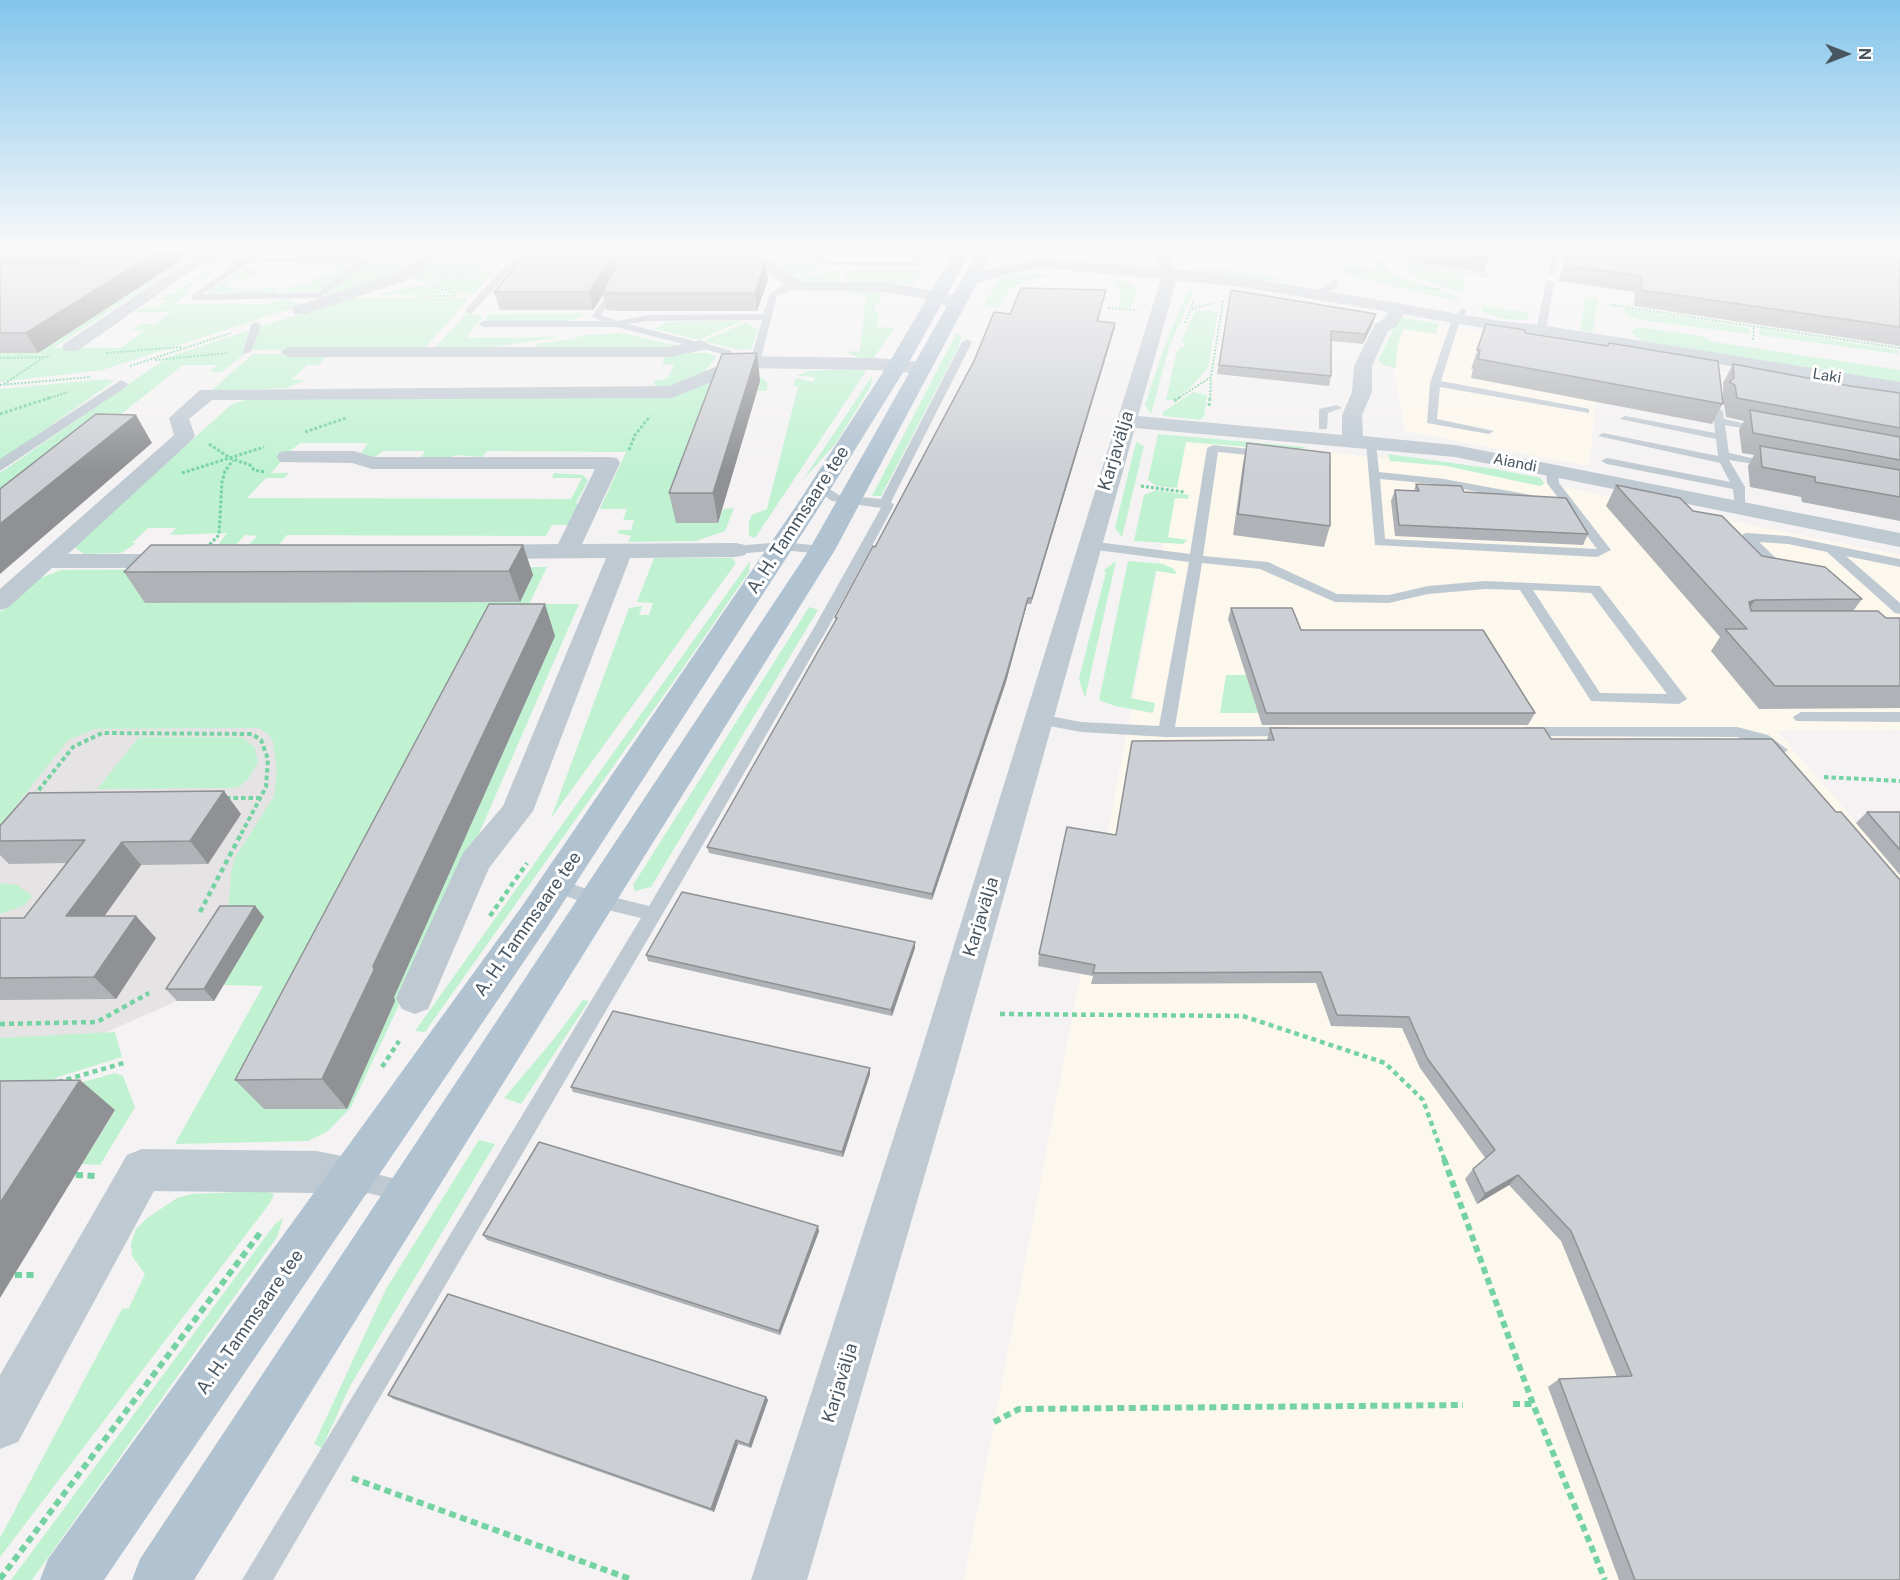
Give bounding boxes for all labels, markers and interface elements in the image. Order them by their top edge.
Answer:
north arrow [1816,24,1876,84]
text: N [1855,48,1874,60]
street label: Laki [1811,365,1843,387]
street label: Karjavälja [1094,408,1138,494]
street label: A. H. Tammsaare tee [742,442,854,598]
street label: Aiandi [1492,450,1538,476]
street label: A. H. Tammsaare tee [470,847,586,1001]
street label: Karjavälja [959,874,1003,960]
street label: A. H. Tammsaare tee [192,1245,308,1399]
street label: Karjavälja [818,1340,862,1426]

